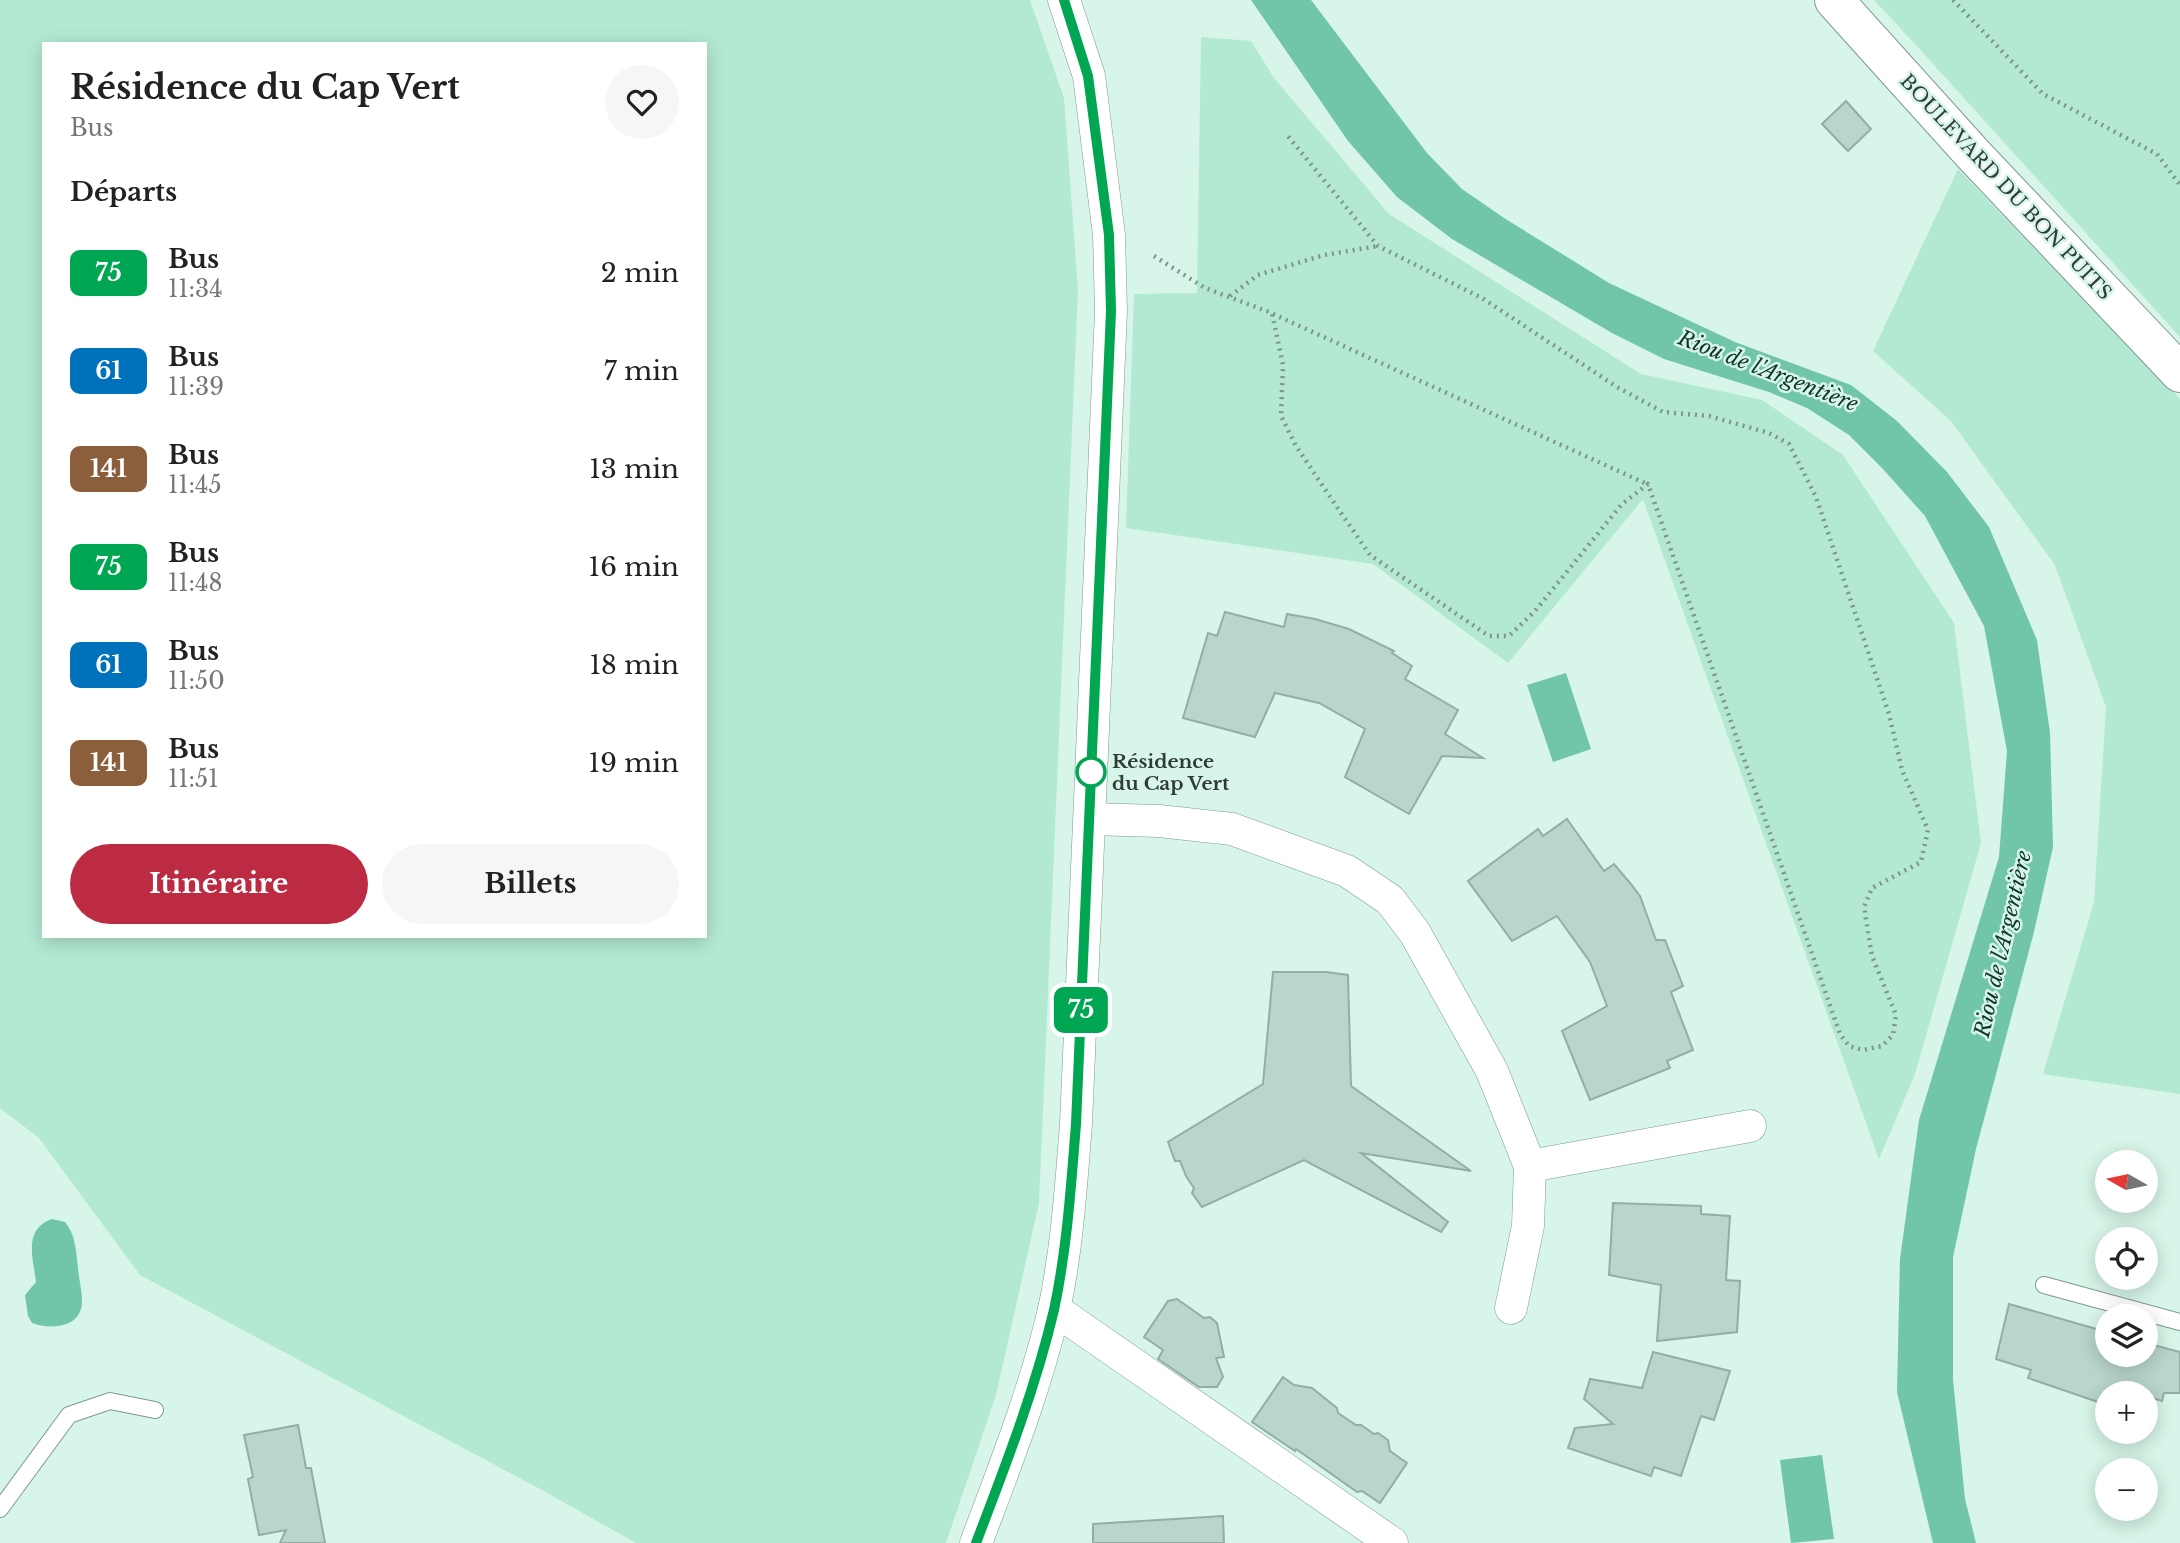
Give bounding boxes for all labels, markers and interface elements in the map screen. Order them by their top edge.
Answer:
button: heart [605,65,679,139]
text: Résidence du Cap Vert [70,67,460,108]
street label: BOULEVARD DU BON PUITS [1895,70,2117,304]
text: Bus [70,114,113,142]
text: Départs [70,176,177,208]
text: Bus [168,243,219,275]
text: 2 min [601,257,679,289]
text: 75 [95,258,122,287]
text: 11:34 [168,275,223,303]
water label: Riou de l'Argentière [1673,324,1862,417]
text: Bus [168,341,219,373]
text: 7 min [604,355,679,387]
text: 61 [95,356,122,385]
text: 11:39 [168,373,224,401]
text: Bus [168,439,219,471]
text: 13 min [589,453,679,485]
text: 141 [90,454,127,483]
text: 11:45 [168,471,222,499]
text: Bus [168,537,219,569]
text: 16 min [589,551,679,583]
text: 75 [95,552,122,581]
text: 11:48 [168,569,222,597]
text: Bus [168,635,219,667]
text: 18 min [590,649,679,681]
text: 61 [95,650,122,679]
text: 11:50 [168,667,225,695]
text: Bus [168,733,219,765]
text: 19 min [589,747,679,779]
text: 141 [90,748,127,777]
place label: Résidence du Cap Vert [1112,750,1230,795]
marker: Résidence du Cap Vert [1076,757,1106,787]
text: 11:51 [168,765,218,793]
button: Itinéraire [70,844,368,924]
button: Billets [382,844,679,924]
water label: Riou de l'Argentière [1969,848,2037,1041]
line badge: 75 [1050,987,1112,1033]
text: 75 [1068,995,1094,1024]
north arrow [2095,1150,2158,1213]
map controls [2095,1150,2158,1521]
button: locate [2095,1227,2158,1290]
button: layers [2095,1304,2158,1367]
button: + [2095,1381,2158,1444]
button: − [2095,1458,2158,1521]

